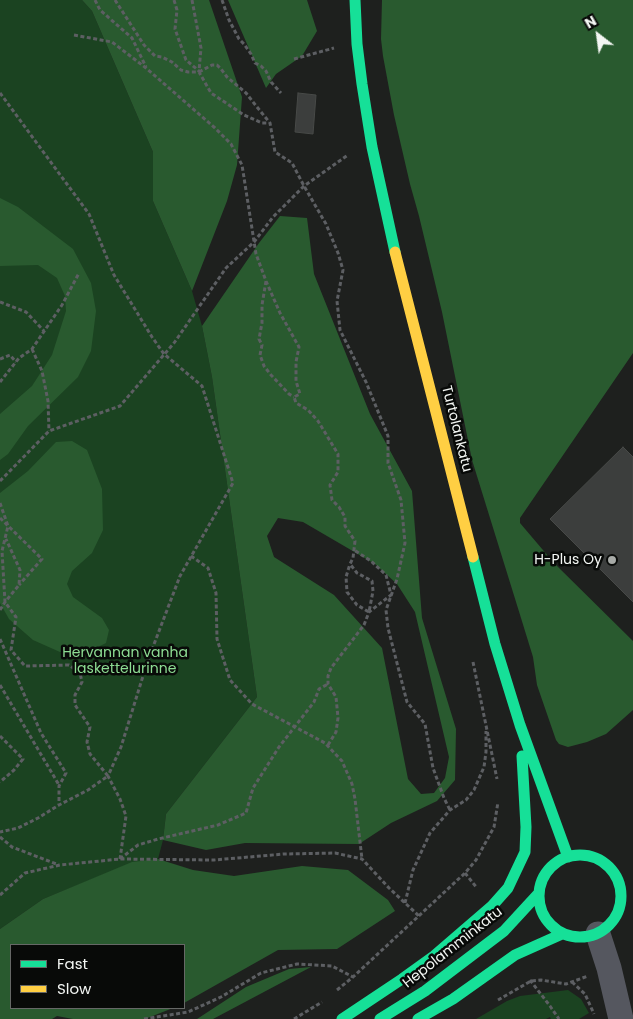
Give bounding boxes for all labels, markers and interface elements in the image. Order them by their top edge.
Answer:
north arrow [573,10,623,60]
text: N [581,11,600,33]
street label: Turtolankatu [437,384,475,474]
place label: H-Plus Oy [534,552,602,568]
marker: H-Plus Oy [606,554,618,566]
park label: Hervannan vanha laskettelurinne [62,645,188,678]
street label: Hepolamminkatu [400,904,506,992]
legend [10,944,185,1009]
text: Fast [57,953,88,974]
text: Slow [57,978,91,999]

